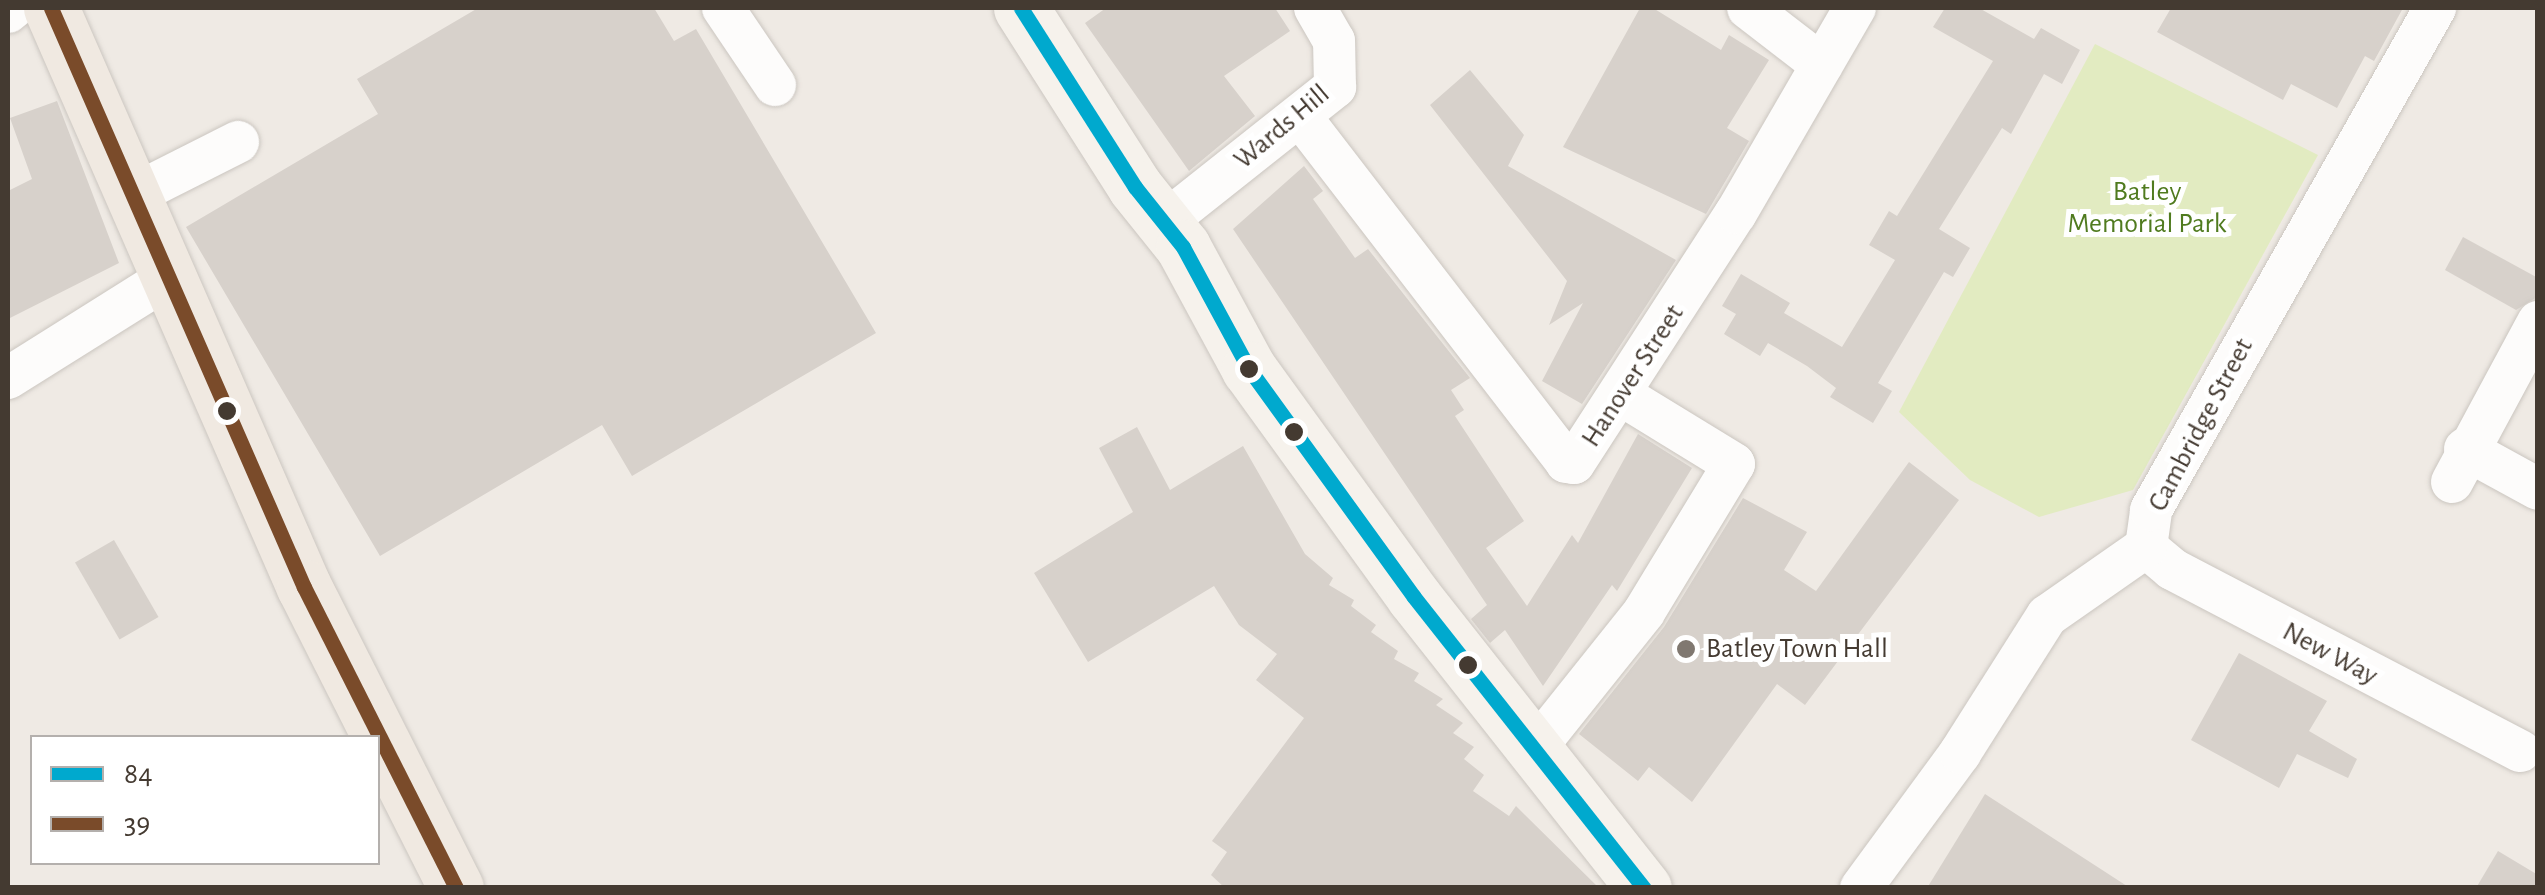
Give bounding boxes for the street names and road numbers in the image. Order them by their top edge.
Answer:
street label: Wards Hill [1227,77,1337,177]
street label: Hanover Street [1575,299,1691,453]
street label: Cambridge Street [2141,333,2261,517]
street label: New Way [2277,615,2383,693]

